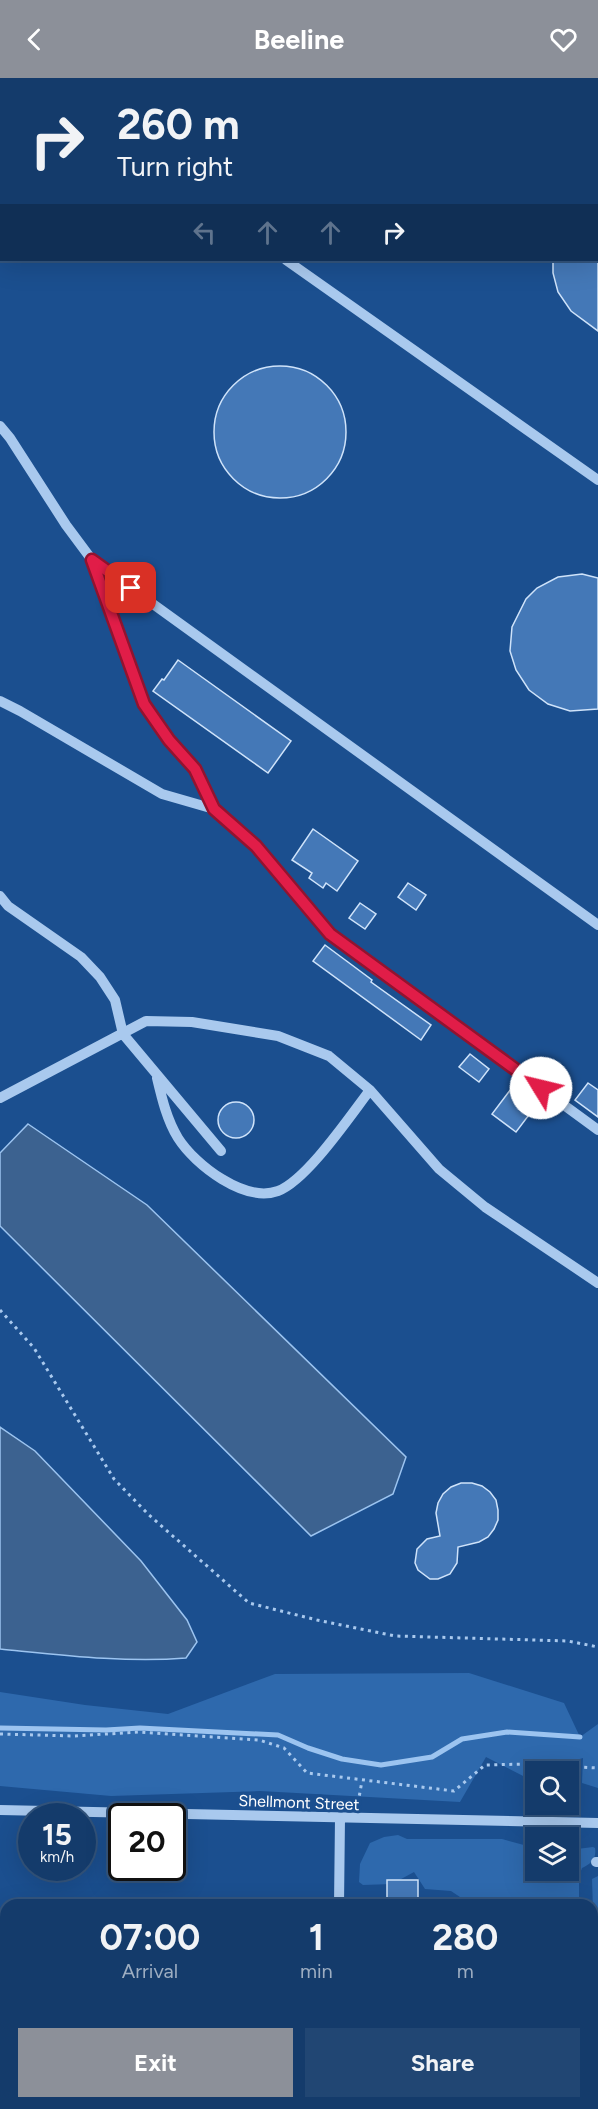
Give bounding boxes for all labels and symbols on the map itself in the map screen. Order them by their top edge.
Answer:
pin [105,562,156,613]
position arrow [509,1056,573,1120]
street label: Shellmont Street [238,1791,360,1814]
speed limit sign: 20 [108,1803,186,1881]

